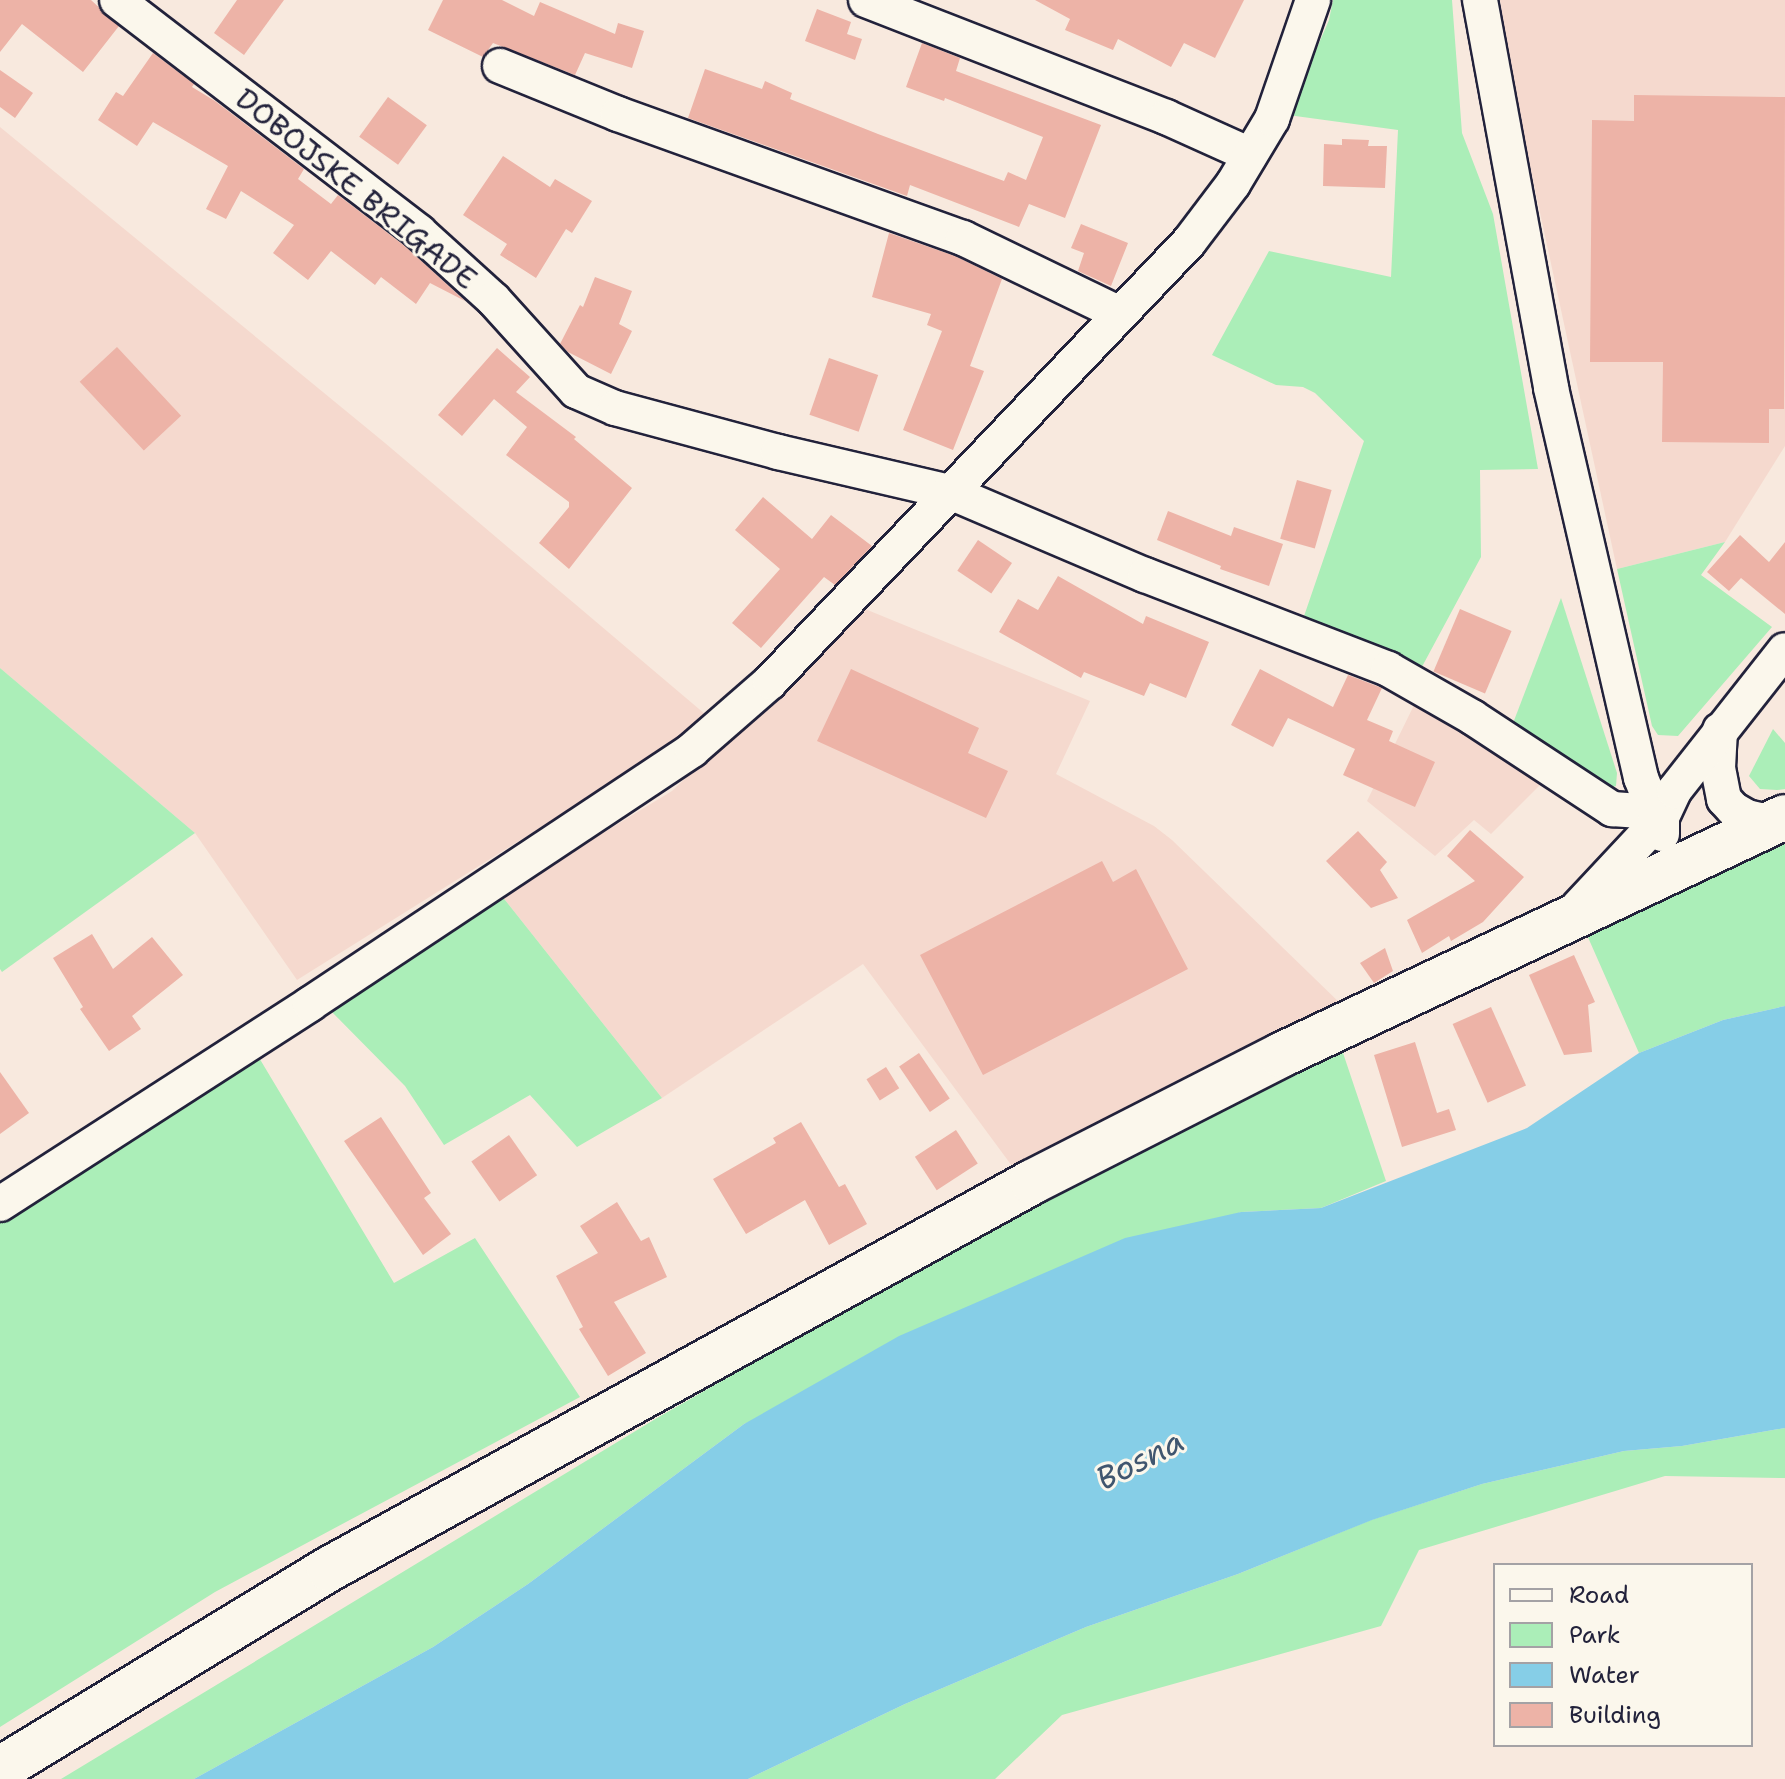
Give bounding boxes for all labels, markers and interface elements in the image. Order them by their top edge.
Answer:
street label: DOBOJSKE BRIGADE [228,81,484,297]
water label: Bosna [1090,1422,1190,1498]
legend [1493,1563,1753,1747]
text: Road [1569,1579,1629,1611]
text: Park [1569,1619,1621,1651]
text: Water [1569,1659,1640,1691]
text: Building [1569,1699,1661,1731]

